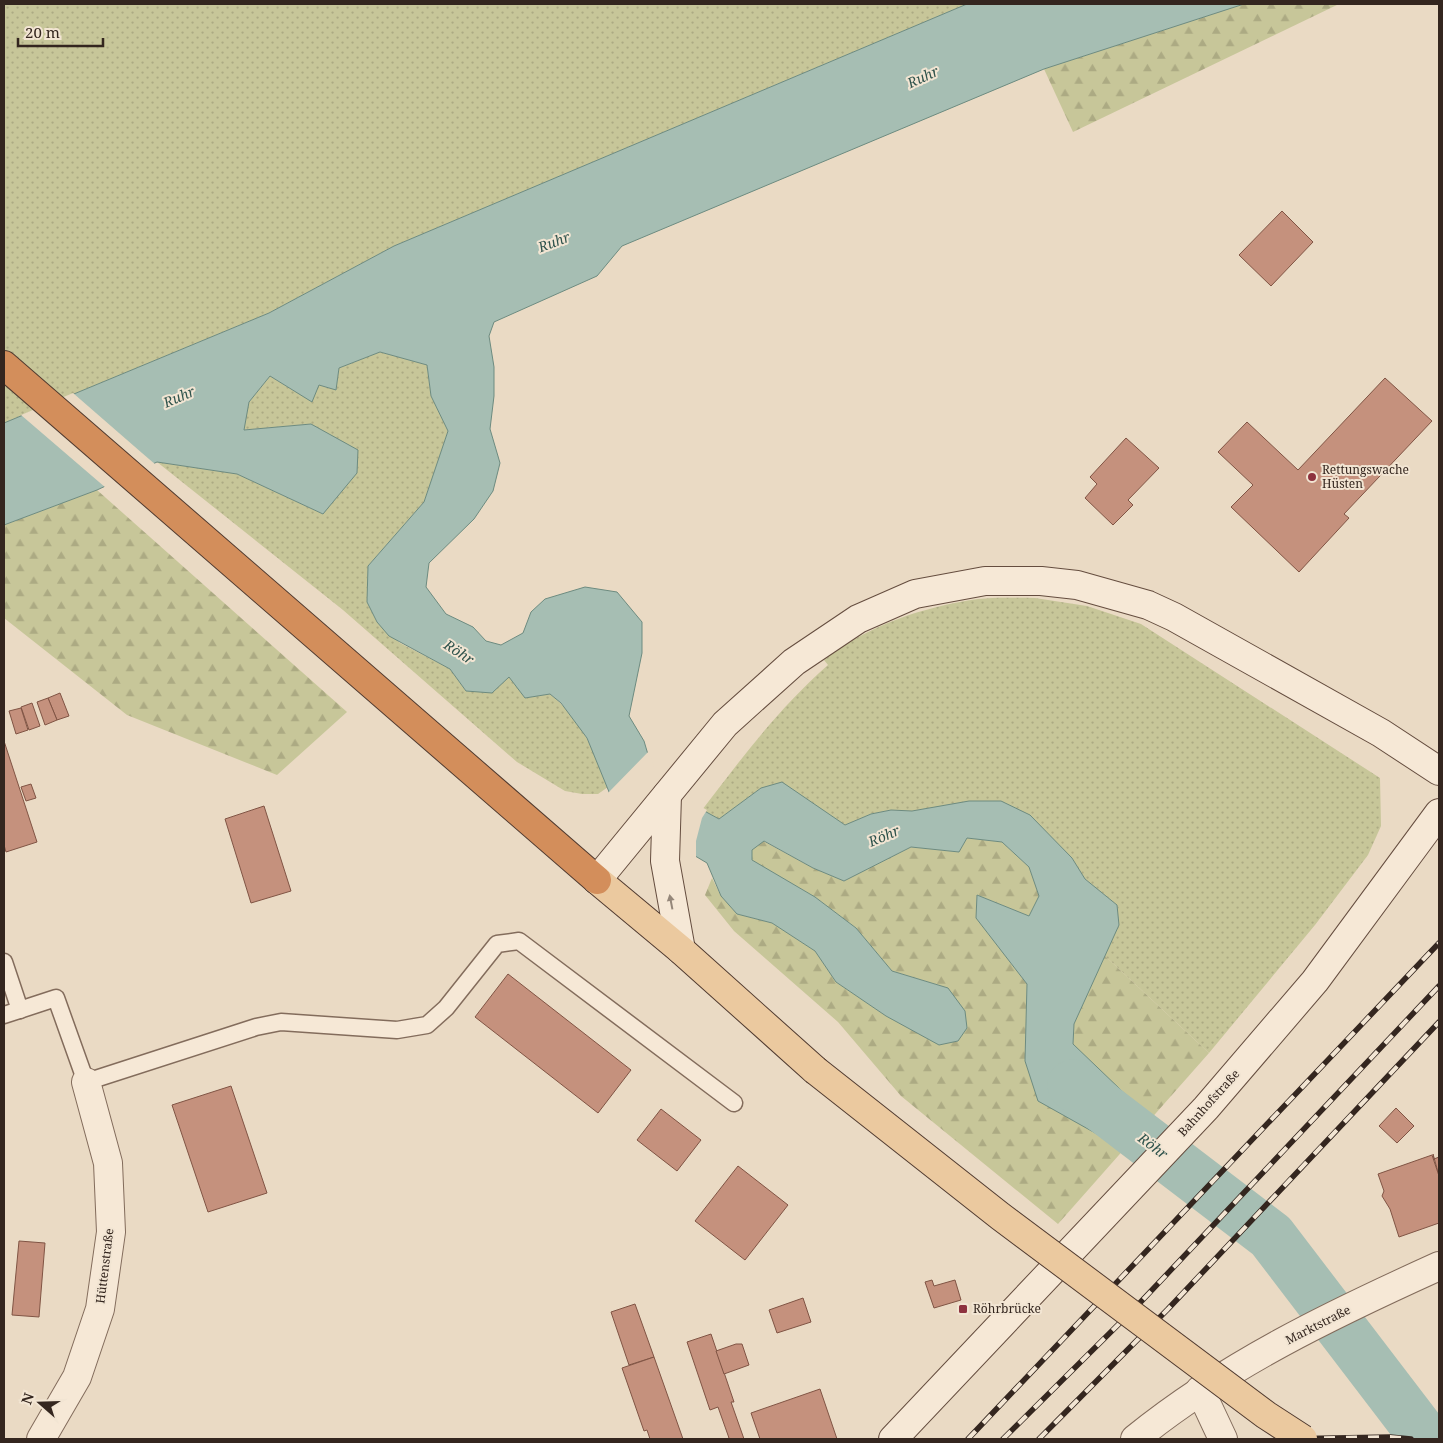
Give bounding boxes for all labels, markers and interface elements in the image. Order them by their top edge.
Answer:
scale bar [18,15,102,47]
text: 20 m [25,22,60,42]
water label: Ruhr [903,61,942,92]
water label: Ruhr [534,227,573,257]
water label: Ruhr [159,381,198,412]
place label: Rettungswache Hüsten [1322,461,1409,492]
marker: Rettungswache Hüsten [1306,471,1318,483]
water label: Röhr [440,634,478,669]
water label: Röhr [864,820,903,851]
one-way arrow [667,894,675,910]
street label: Bahnhofstraße [1174,1065,1243,1140]
water label: Röhr [1134,1128,1172,1163]
street label: Hüttenstraße [91,1227,118,1305]
place label: Röhrbrücke [973,1300,1041,1317]
street label: Marktstraße [1282,1301,1353,1348]
marker: Röhrbrücke [957,1303,969,1315]
north arrow [15,1378,65,1428]
text: N [16,1390,38,1407]

